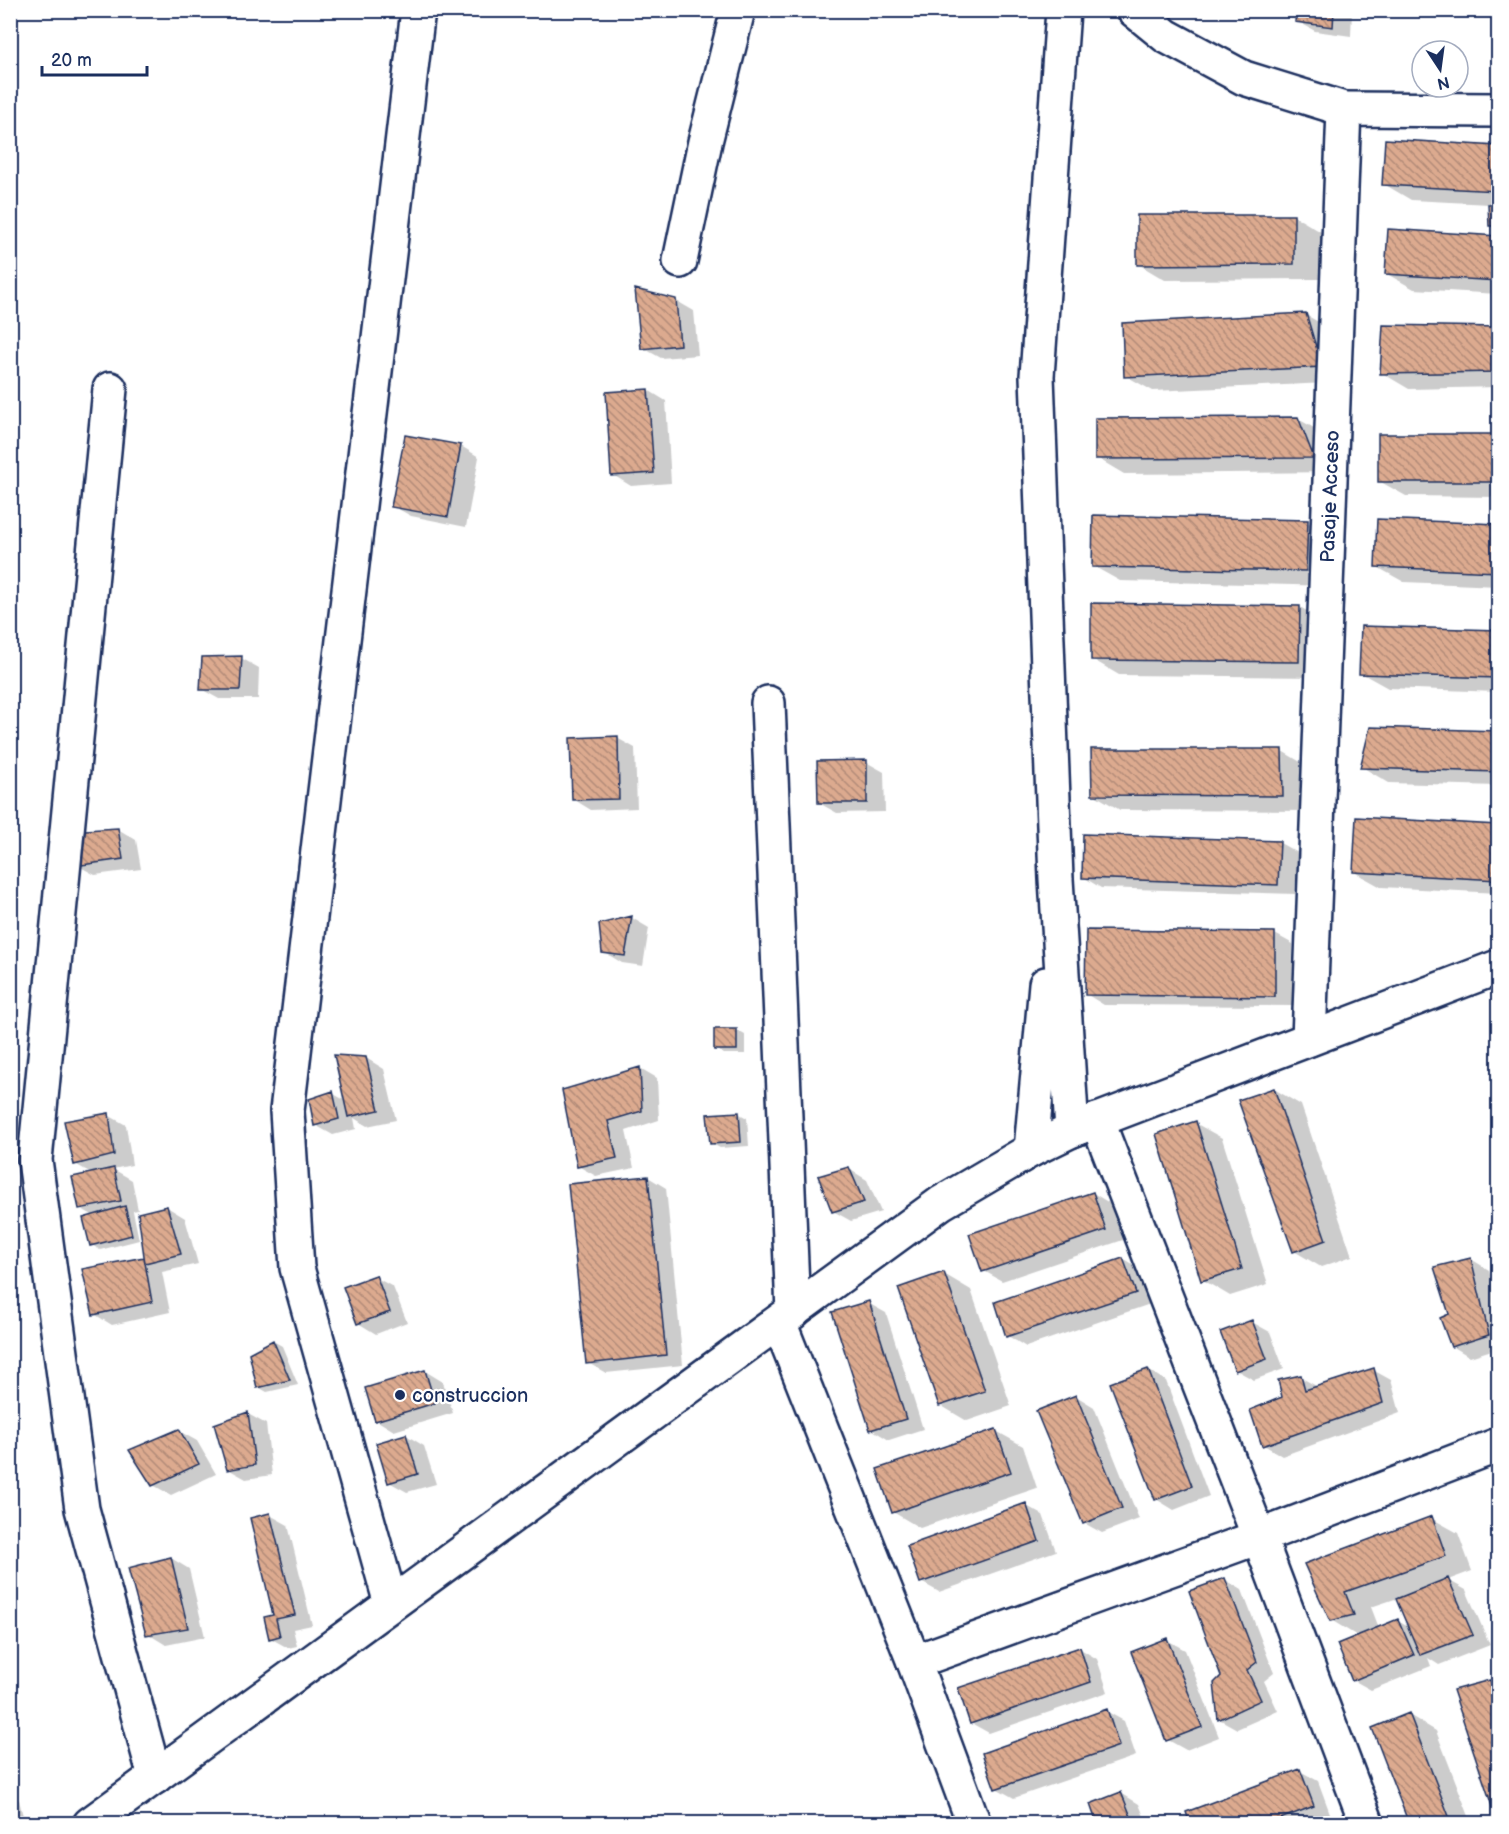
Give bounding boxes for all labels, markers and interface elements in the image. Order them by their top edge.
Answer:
scale bar [42,39,147,77]
north arrow [1410,39,1470,99]
text: 20 m [51,50,92,71]
text: N [1435,72,1451,93]
street label: Pasaje Acceso [1316,430,1345,563]
place label: construccion [412,1384,528,1408]
marker: construccion [393,1388,407,1402]

